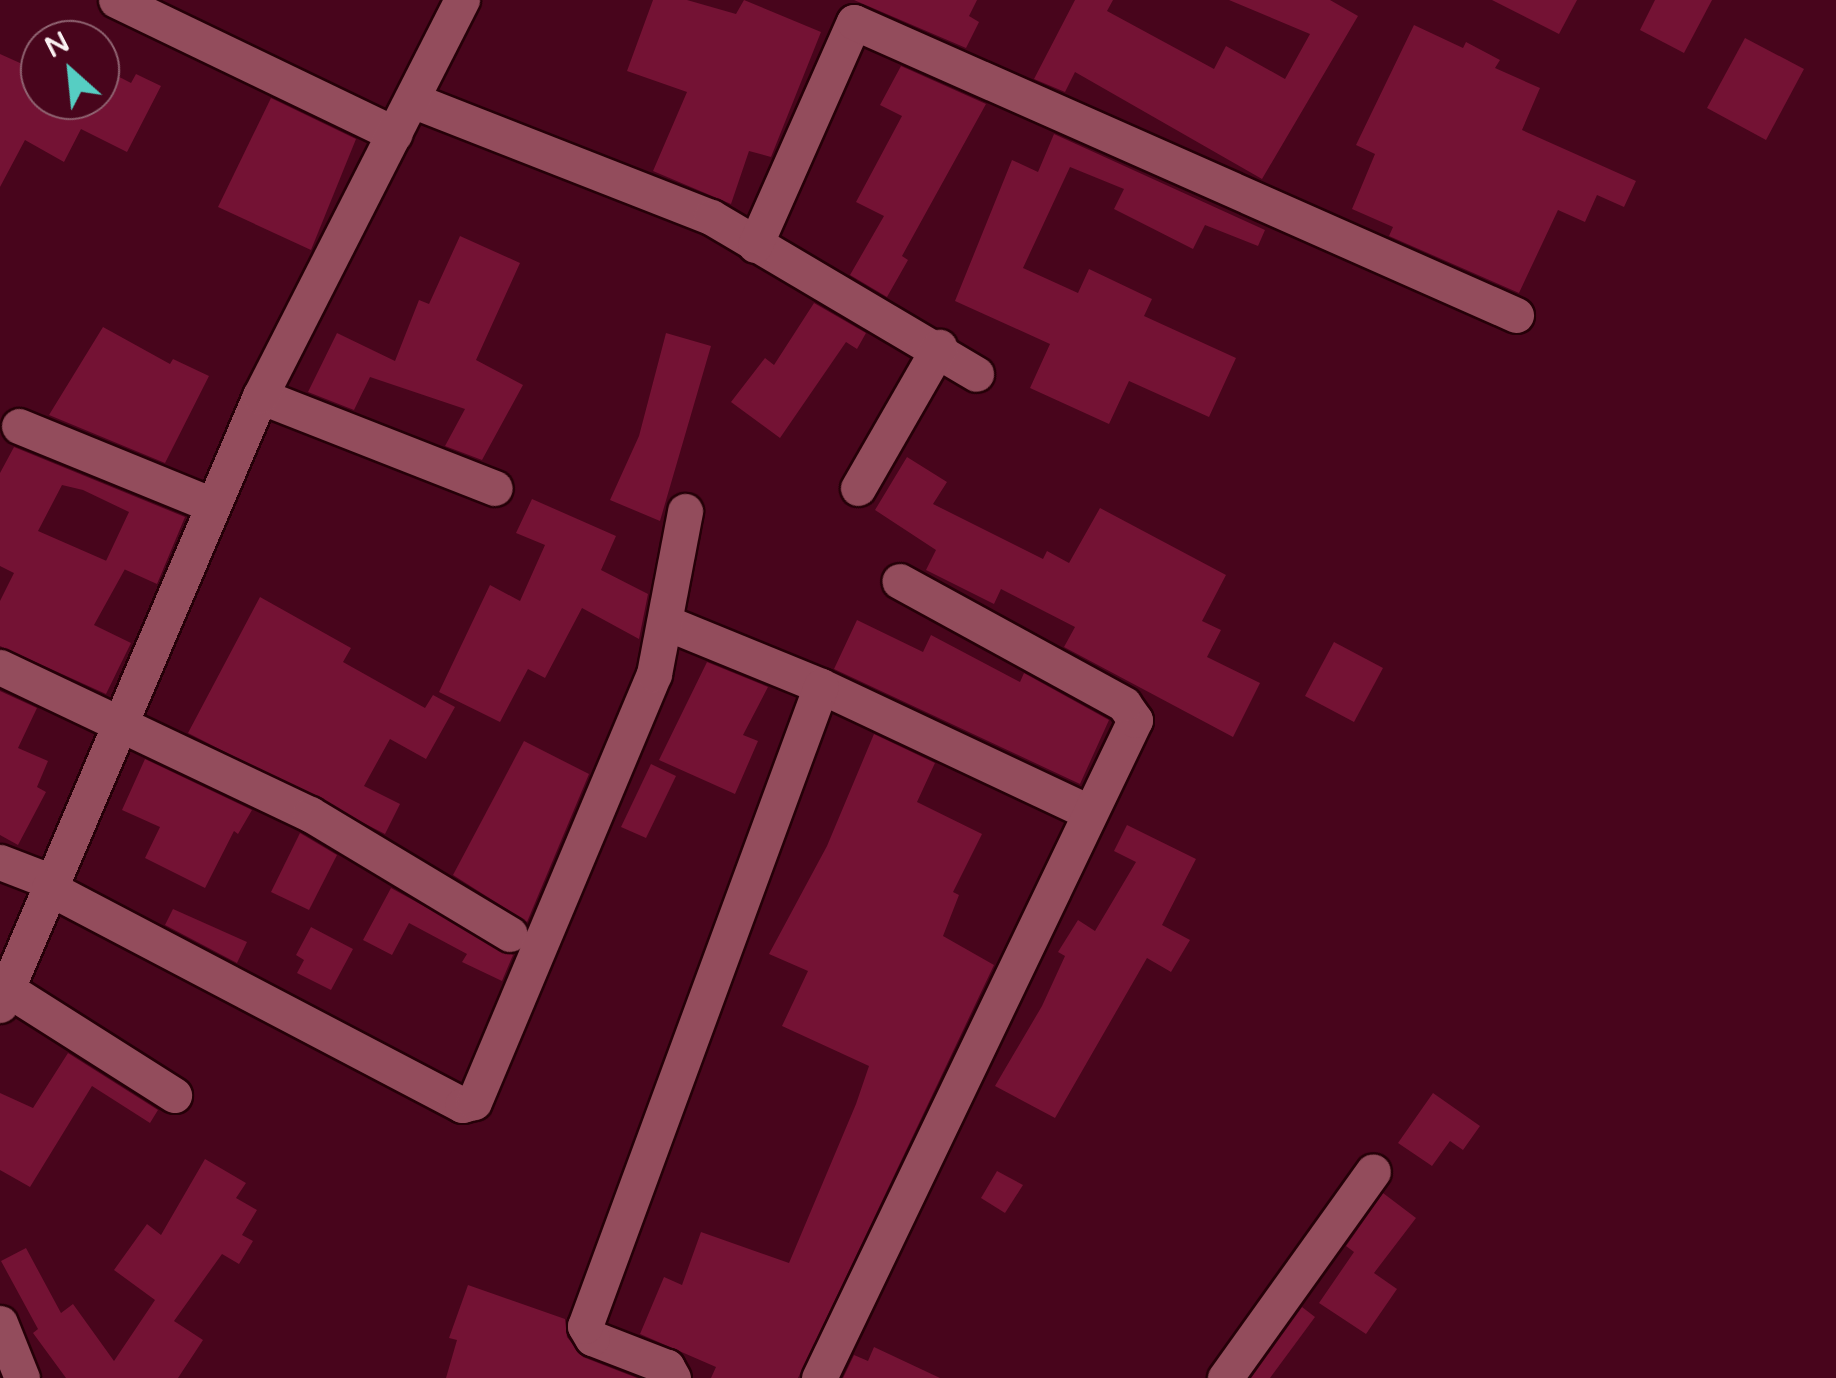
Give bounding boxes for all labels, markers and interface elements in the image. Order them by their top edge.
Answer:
north arrow [20,20,120,120]
text: N [40,25,75,65]

